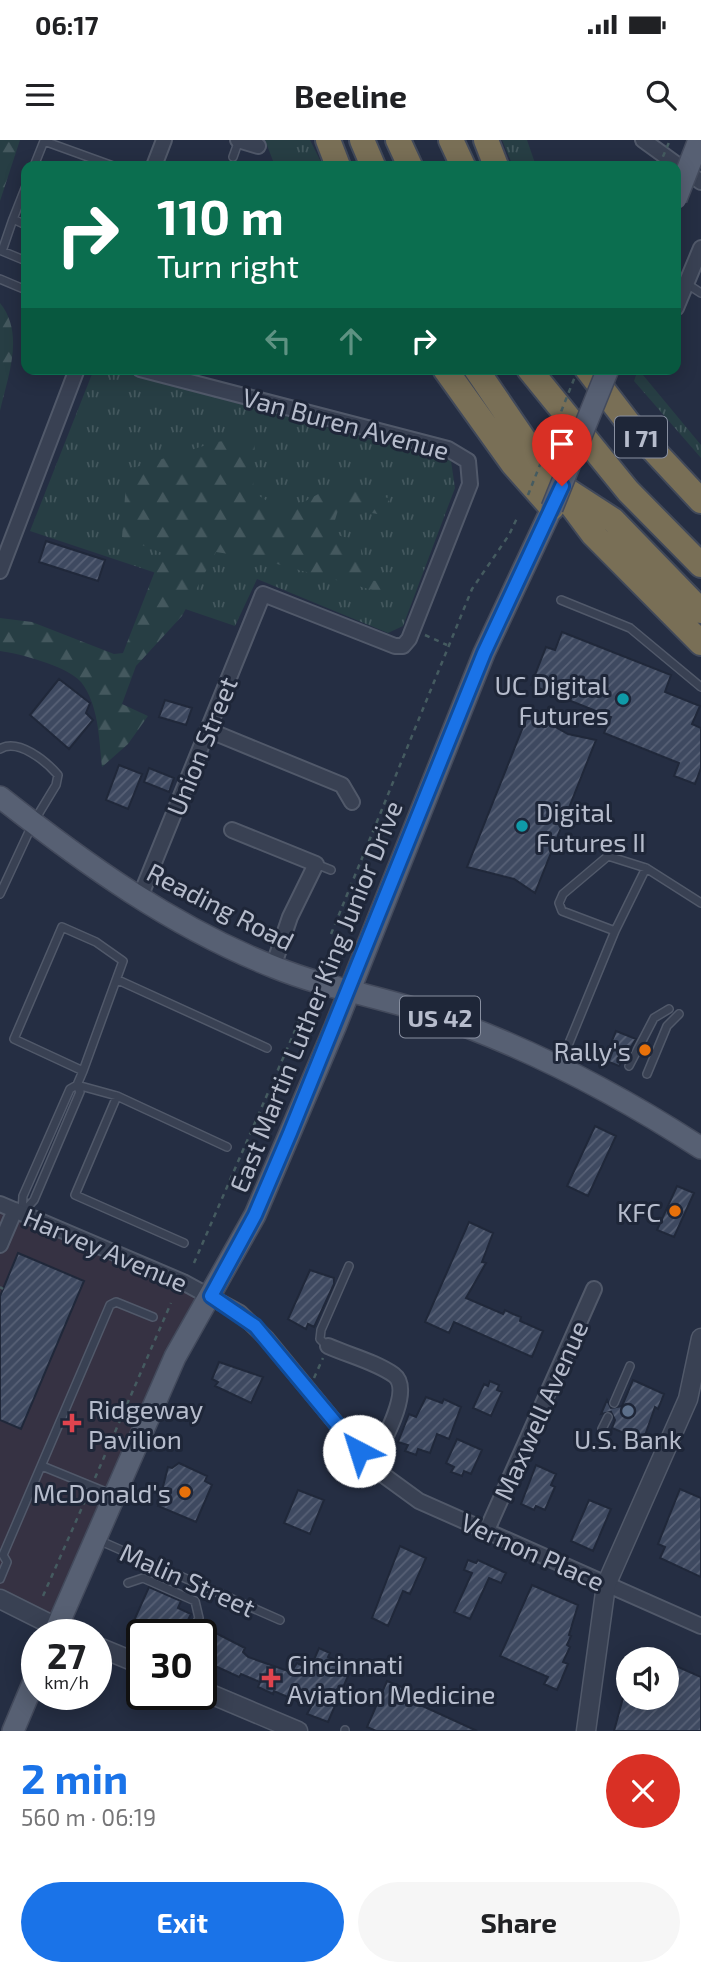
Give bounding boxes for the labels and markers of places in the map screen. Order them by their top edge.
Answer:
pin [532,414,592,486]
place label: UC Digital Futures [494,669,609,730]
marker: UC Digital Futures [615,691,631,707]
place label: Digital Futures II [536,796,646,857]
marker: Digital Futures II [514,818,530,834]
place label: Rally's [553,1035,631,1066]
marker: Rally's [637,1042,653,1058]
place label: KFC [617,1196,661,1227]
marker: KFC [667,1203,683,1219]
place label: Ridgeway Pavilion [88,1393,203,1454]
marker: U.S. Bank [620,1403,636,1419]
marker: Ridgeway Pavilion [62,1413,82,1433]
place label: U.S. Bank [574,1423,682,1454]
place label: McDonald's [33,1477,171,1508]
marker: McDonald's [177,1484,193,1500]
place label: Cincinnati Aviation Medicine [287,1648,496,1709]
marker: Cincinnati Aviation Medicine [261,1668,281,1688]

